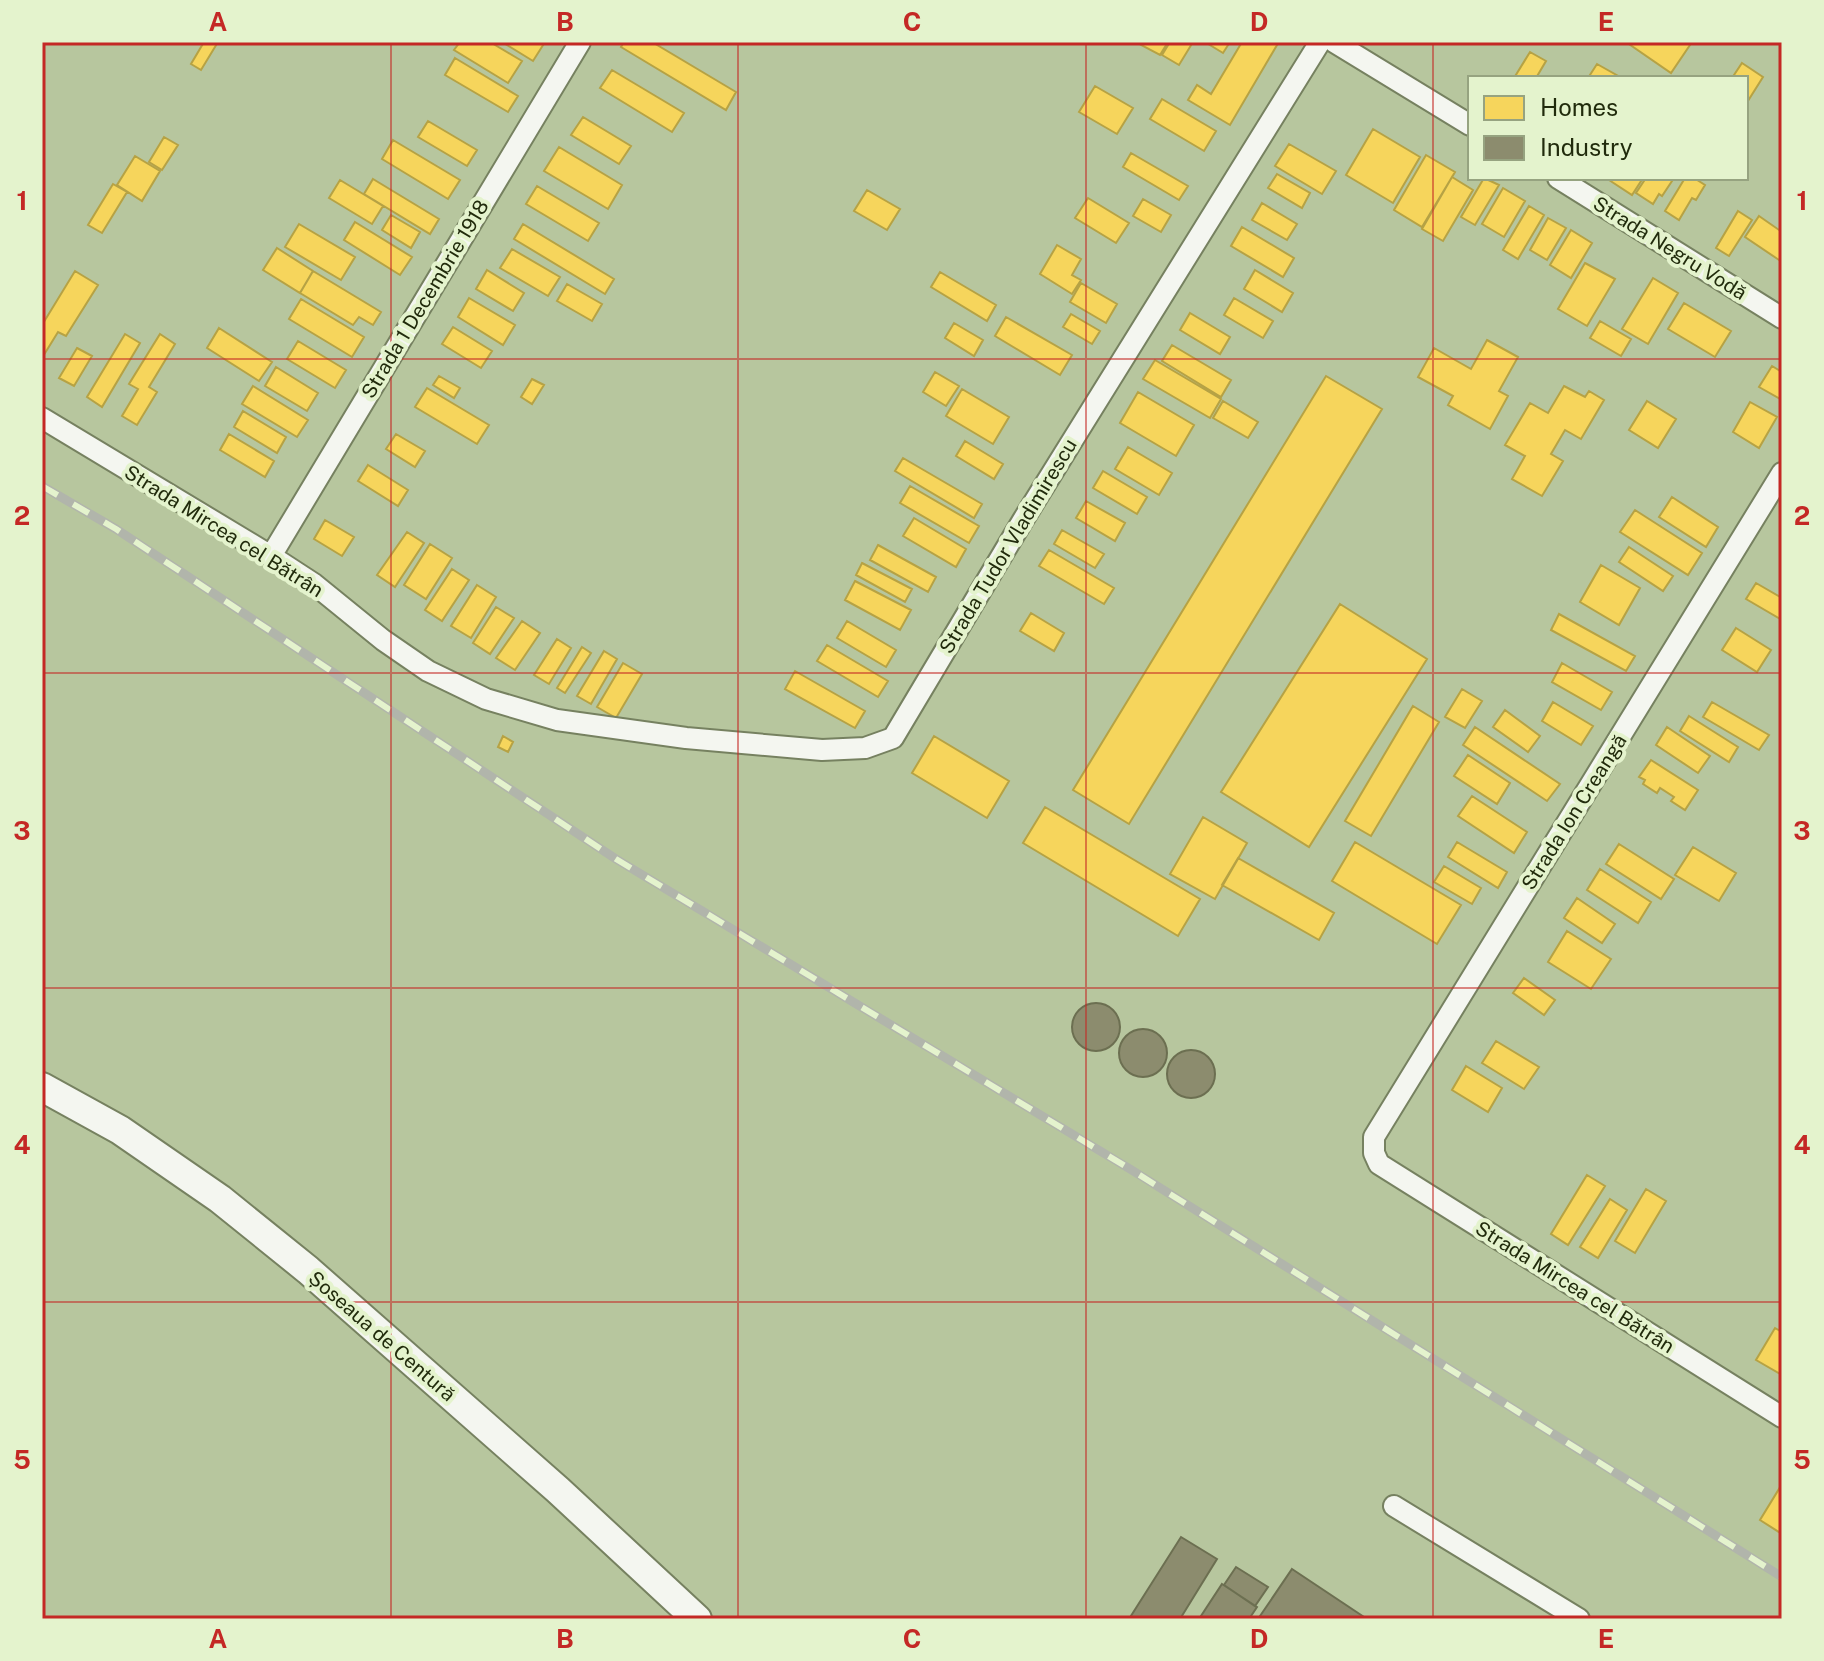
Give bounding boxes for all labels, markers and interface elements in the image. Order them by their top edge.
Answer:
text: A [209,6,228,37]
text: B [556,6,574,37]
text: C [903,6,921,37]
text: D [1250,6,1268,37]
text: E [1598,6,1614,37]
legend [1468,76,1748,180]
text: Homes [1540,93,1618,121]
text: Industry [1540,133,1633,161]
text: 1 [16,185,28,216]
text: 1 [1796,185,1808,216]
street label: Strada Negru Vodă [1589,191,1751,305]
street label: Strada 1 Decembrie 1918 [356,195,494,403]
street label: Strada Tudor Vladimirescu [934,434,1082,658]
street label: Strada Mircea cel Bătrân [120,460,328,602]
text: 2 [14,500,30,531]
text: 2 [1794,500,1810,531]
street label: Strada Ion Creangă [1516,730,1632,894]
text: 3 [13,815,31,846]
text: 3 [1793,815,1811,846]
text: 4 [13,1129,31,1160]
text: 4 [1793,1129,1811,1160]
street label: Strada Mircea cel Bătrân [1471,1216,1679,1358]
street label: Șoseaua de Centură [304,1266,460,1406]
text: 5 [13,1444,31,1475]
text: 5 [1793,1444,1811,1475]
text: A [209,1623,228,1654]
text: B [556,1623,574,1654]
text: C [903,1623,921,1654]
text: D [1250,1623,1268,1654]
text: E [1598,1623,1614,1654]

